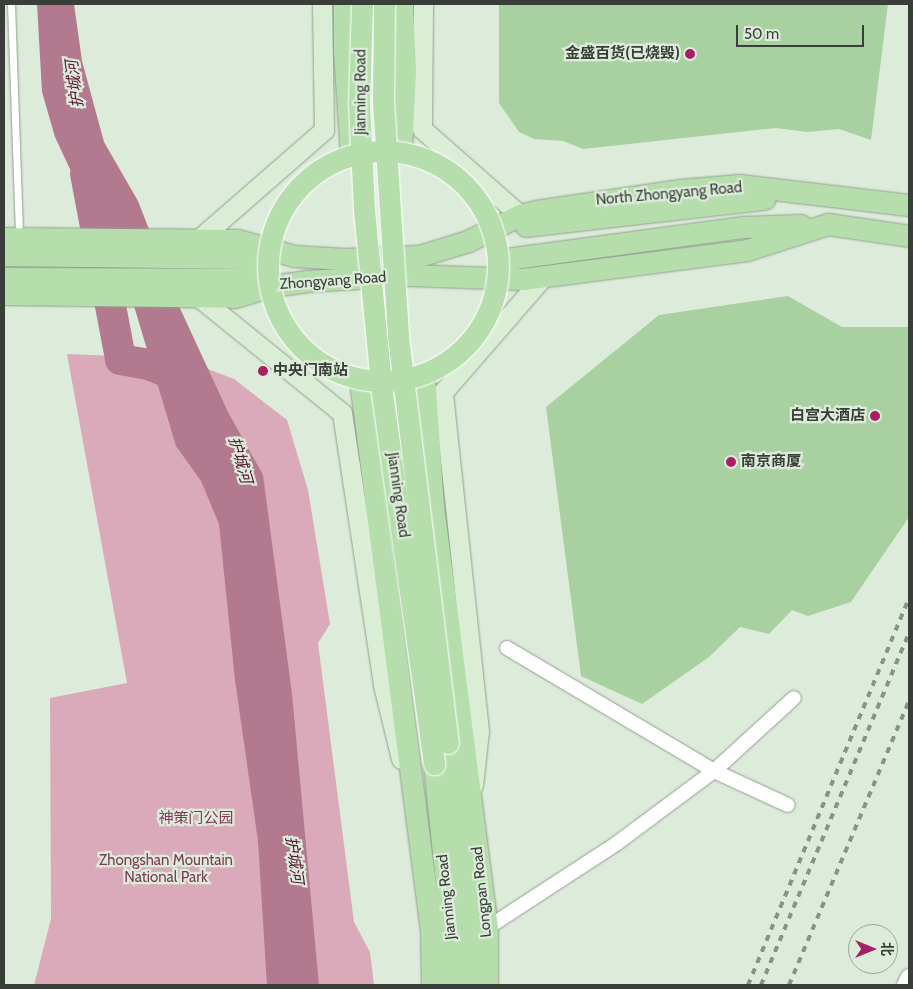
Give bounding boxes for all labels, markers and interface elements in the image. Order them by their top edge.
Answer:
scale bar [738,15,866,47]
text: 50 m [744,25,779,43]
place label: 金盛百货(已烧毁) [565,45,680,63]
marker: 金盛百货(已烧毁) [684,48,696,60]
street label: Jianning Road [352,49,370,135]
water label: 护城河 [63,59,87,109]
street label: North Zhongyang Road [595,179,743,209]
street label: Zhongyang Road [279,268,387,294]
place label: 中央门南站 [273,362,348,380]
marker: 中央门南站 [257,365,269,377]
place label: 白宫大酒店 [790,407,865,425]
marker: 白宫大酒店 [869,410,881,422]
water label: 护城河 [224,434,256,486]
street label: Jianning Road [383,451,413,539]
place label: 南京商厦 [741,453,801,471]
marker: 南京商厦 [725,456,737,468]
park label: 神策门公园 [159,810,233,828]
water label: 护城河 [281,835,307,885]
street label: Longpan Road [468,846,496,938]
park label: Zhongshan Mountain National Park [99,851,233,886]
street label: Jianning Road [434,853,460,941]
north arrow [848,924,898,974]
text: 北 [878,942,896,956]

